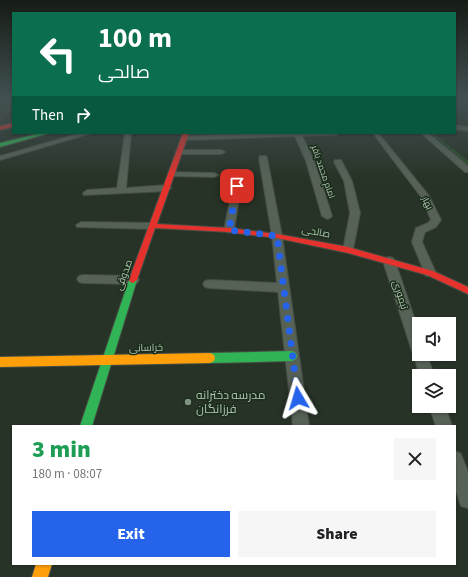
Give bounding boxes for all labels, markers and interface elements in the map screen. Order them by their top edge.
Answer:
text: 100 m [98,18,172,58]
icon: left [32,28,84,80]
text: صالحی [98,60,150,85]
icon: right [72,104,94,126]
text: Then [32,105,64,126]
street label: امام محمد باقر [308,143,338,200]
pin [220,169,254,203]
icon: arrive [226,175,248,197]
street label: بهار [418,193,436,212]
street label: صالحی [301,222,331,242]
street label: صدوقی [112,258,136,292]
street label: تیموری [389,279,411,312]
map controls [412,317,456,413]
button: sound [412,317,456,361]
street label: خراسانی [129,341,163,355]
button: layers [412,369,456,413]
position arrow [277,377,319,419]
place label: مدرسه دخترانه فرزانگان [196,387,266,418]
marker: مدرسه دخترانه فرزانگان [183,397,193,407]
text: 3 min [32,432,91,467]
button: close [394,438,436,480]
text: 180 m · 08:07 [32,465,102,483]
button: Exit [32,511,230,557]
button: Share [238,511,436,557]

